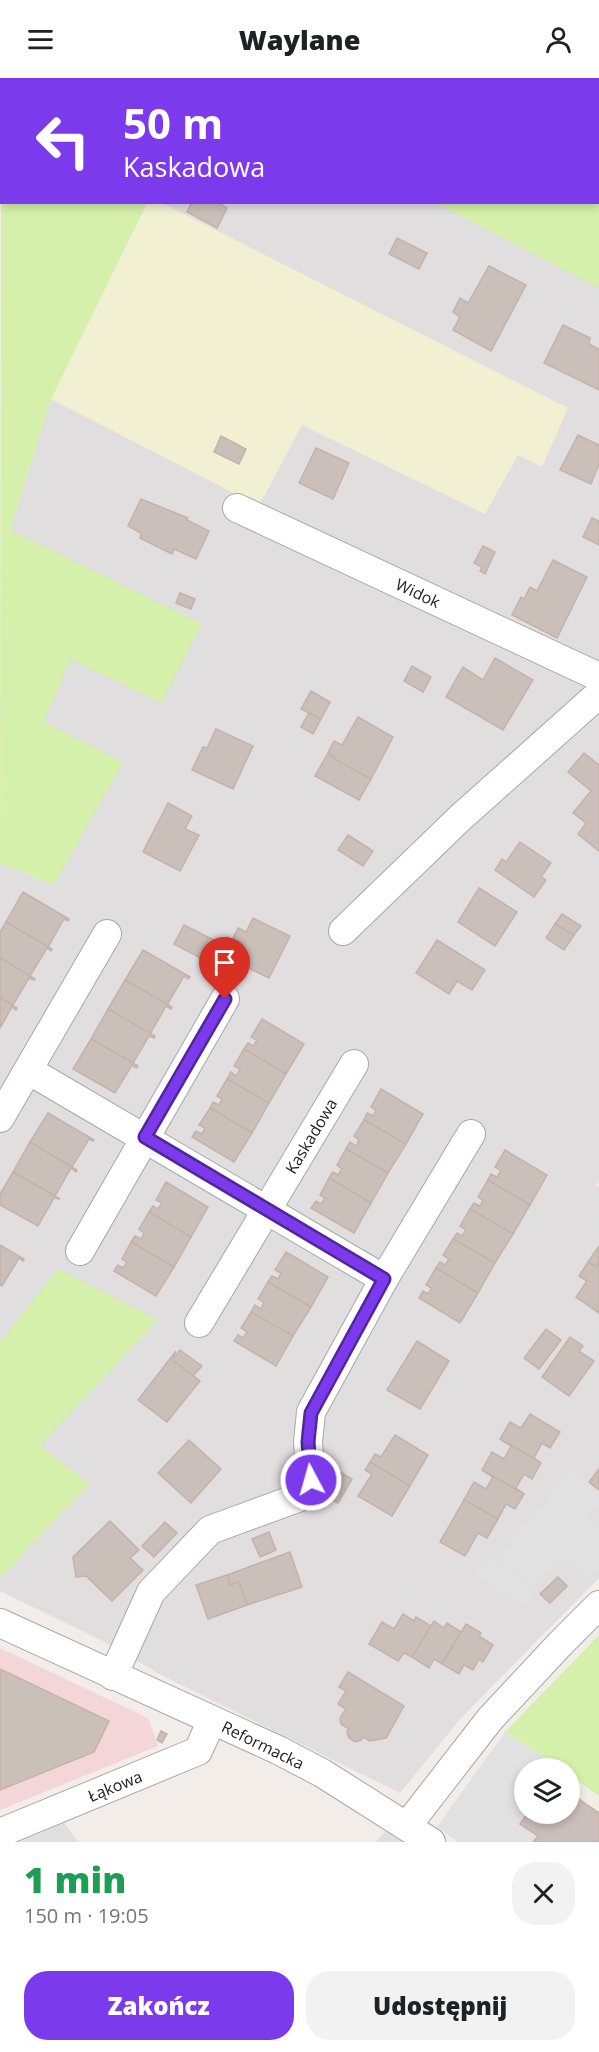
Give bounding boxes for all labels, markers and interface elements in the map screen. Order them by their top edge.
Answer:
text: Waylane [239,21,360,58]
icon: menu [24,23,57,56]
icon: person [542,23,575,56]
text: 50 m [123,94,223,151]
icon: left [24,102,102,180]
text: Kaskadowa [123,148,265,185]
street label: Widok [392,573,444,613]
pin [199,937,250,999]
icon: arrive [208,946,241,979]
street label: Kaskadowa [280,1094,342,1178]
position arrow [279,1448,343,1512]
street label: Reformacka [218,1716,308,1774]
map controls [514,1758,580,1824]
button: layers [514,1758,580,1824]
street label: Łąkowa [85,1765,145,1807]
text: 1 min [24,1855,126,1904]
button: close [512,1862,575,1925]
text: 150 m · 19:05 [24,1902,149,1929]
button: Zakończ [24,1971,294,2040]
button: Udostępnij [306,1971,575,2040]

